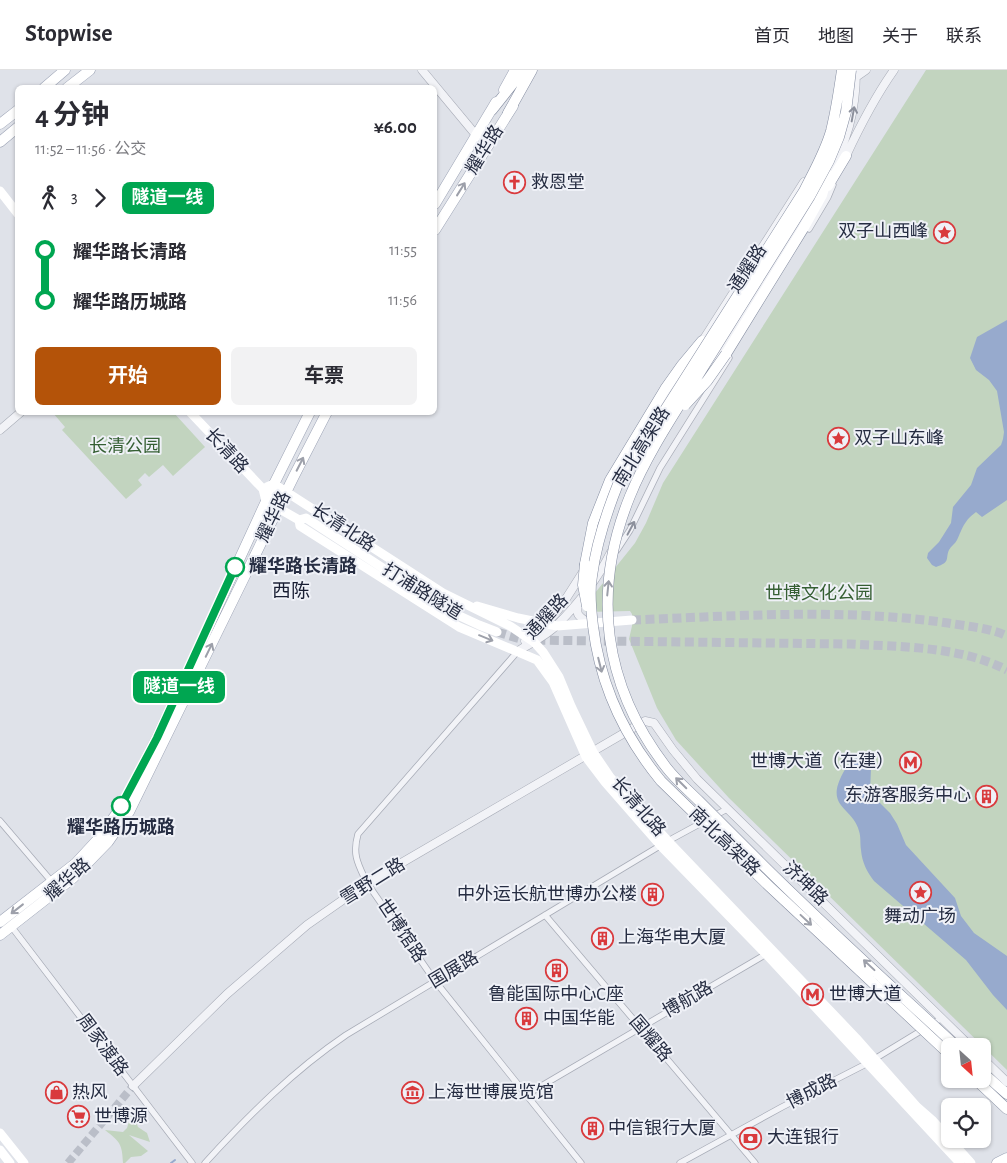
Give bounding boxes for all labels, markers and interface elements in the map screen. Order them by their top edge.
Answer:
text: Stopwise [25,22,112,46]
text: 首页 [754,28,790,46]
text: 地图 [818,28,854,46]
text: 关于 [882,28,918,46]
text: 联系 [946,28,982,46]
text: 4 分钟 [35,102,109,130]
one-way arrow [848,107,858,123]
text: ¥6.00 [374,118,417,137]
street label: 耀华路 [461,121,507,178]
text: 11:52 – 11:56 · 公交 [35,141,146,157]
church icon: 救恩堂 [503,171,527,195]
place label: 救恩堂 [531,172,585,192]
one-way arrow [456,182,466,196]
icon: walk [35,184,63,212]
icon: forward [86,184,114,212]
text: 3 [71,189,78,205]
text: 隧道一线 [132,189,204,207]
place icon: 双子山西峰 [932,220,956,244]
place label: 双子山西峰 [838,221,928,241]
street label: 通耀路 [724,240,770,297]
text: 11:55 [389,242,417,258]
text: 耀华路长清路 [73,243,187,262]
text: 11:56 [388,292,417,308]
text: 耀华路历城路 [73,293,187,312]
button: 开始 [35,347,221,405]
button: 车票 [231,347,417,405]
street label: 南北高架路 [609,403,673,490]
street label: 长清路 [201,424,252,477]
place icon: 双子山东峰 [826,427,850,451]
place label: 双子山东峰 [854,428,944,448]
park label: 长清公园 [89,436,161,456]
one-way arrow [296,457,305,472]
street label: 耀华路 [252,488,294,545]
street label: 长清北路 [308,499,379,555]
one-way arrow [627,521,636,536]
place label: 耀华路长清路 [249,556,357,576]
marker: 耀华路长清路 [225,557,245,577]
street label: 打浦路隧道 [379,559,466,623]
district label: 西陈 [272,580,310,601]
one-way arrow [603,580,613,596]
park label: 世博文化公园 [765,583,873,603]
street label: 通耀路 [521,590,572,643]
one-way arrow [478,633,493,643]
one-way arrow [205,643,214,658]
one-way arrow [596,657,605,673]
line badge: 隧道一线 [144,671,214,703]
text: 隧道一线 [143,678,215,696]
metro station icon: 世博大道（在建） [898,750,922,774]
place label: 世博大道（在建） [750,751,894,771]
street label: 长清北路 [608,773,670,840]
one-way arrow [675,777,687,789]
building icon: 东游客服务中心 [975,784,999,808]
place label: 东游客服务中心 [845,785,971,805]
marker: 耀华路历城路 [111,796,131,816]
street label: 南北高架路 [685,803,764,880]
place label: 耀华路历城路 [67,817,175,837]
street label: 耀华路 [40,854,94,905]
street label: 雪野二路 [337,854,408,909]
street label: 济坤路 [779,857,832,909]
place icon: 舞动广场 [908,880,932,904]
building icon: 中外运长航世博办公楼 [641,883,665,907]
place label: 中外运长航世博办公楼 [457,884,637,904]
street label: 世博馆路 [373,895,430,966]
one-way arrow [10,904,24,914]
place label: 舞动广场 [884,906,956,926]
one-way arrow [800,914,812,926]
building icon: 上海华电大厦 [590,926,614,950]
place label: 上海华电大厦 [618,927,726,947]
street label: 国展路 [425,947,482,992]
building icon: 鲁能国际中心C座 [544,958,568,982]
one-way arrow [862,959,875,971]
street label: 博航路 [659,977,716,1021]
metro station icon: 世博大道 [801,983,825,1007]
place label: 鲁能国际中心C座 [488,984,624,1004]
place label: 世博大道 [829,984,901,1004]
building icon: 中国华能 [515,1007,539,1031]
place label: 中国华能 [543,1008,615,1028]
street label: 周家渡路 [73,1010,132,1079]
street label: 国耀路 [626,1011,676,1065]
north arrow [941,1038,991,1088]
map controls [941,1038,991,1148]
street label: 博成路 [783,1070,840,1112]
shop icon: 热风 [44,1081,68,1105]
museum icon: 上海世博展览馆 [400,1081,424,1105]
place label: 上海世博展览馆 [428,1082,554,1102]
place label: 热风 [72,1083,108,1102]
button: locate [941,1098,991,1148]
supermarket icon: 世博源 [66,1105,90,1129]
place label: 世博源 [94,1106,148,1126]
building icon: 中信银行大厦 [580,1117,604,1141]
place label: 中信银行大厦 [608,1118,716,1138]
bank icon: 大连银行 [739,1126,763,1150]
place label: 大连银行 [767,1127,839,1147]

